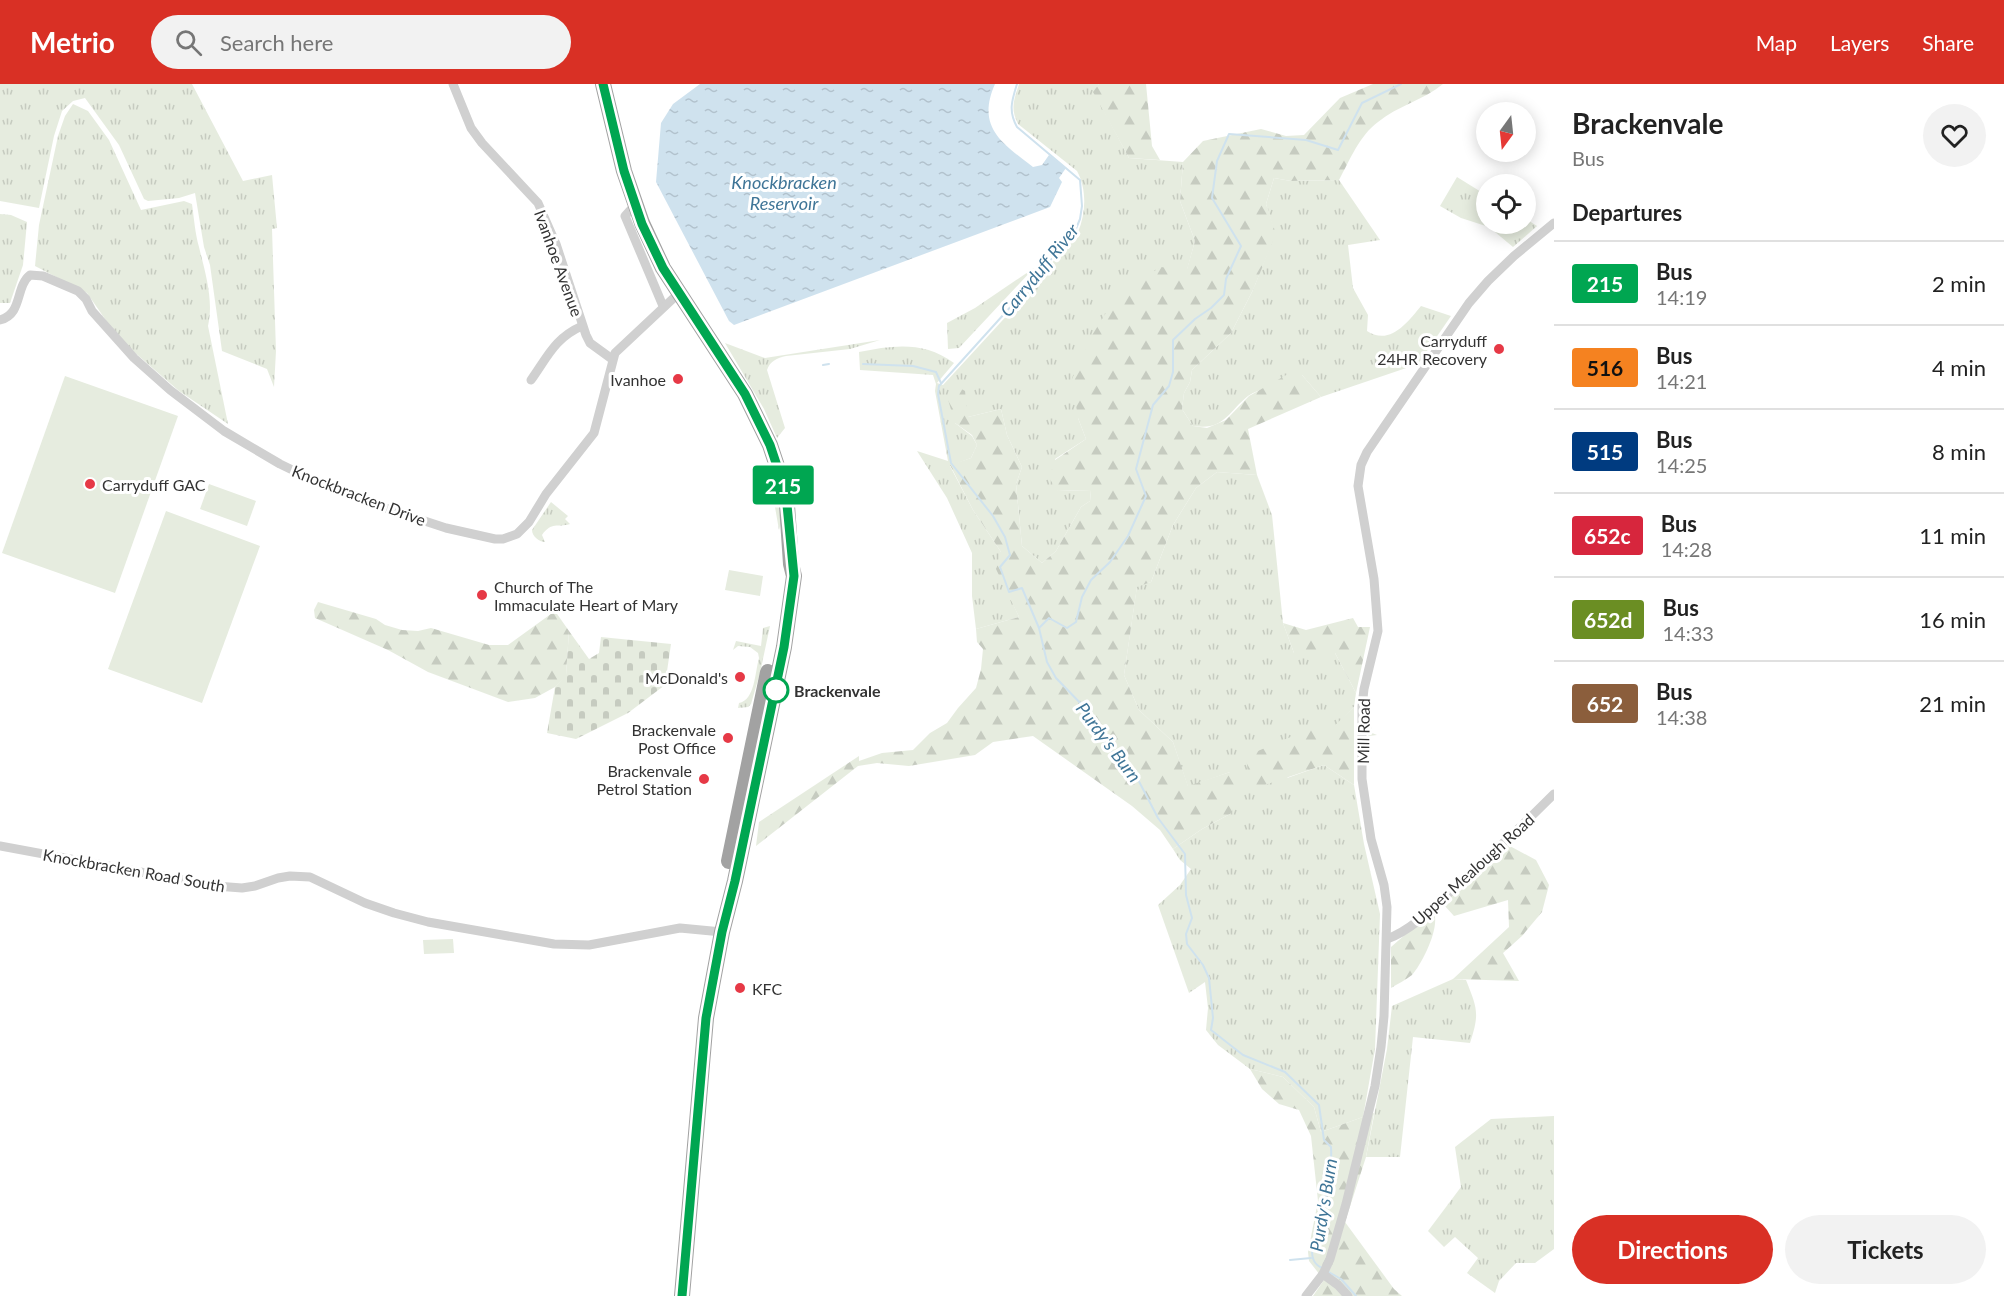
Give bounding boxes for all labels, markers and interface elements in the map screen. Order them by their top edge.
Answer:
search box [151,15,571,69]
text: Metrio [30,25,115,59]
icon: search [172,26,205,59]
text: Search here [220,29,333,56]
text: Map [1756,30,1797,55]
text: Layers [1830,30,1889,55]
text: Share [1922,30,1974,55]
north arrow [1476,102,1536,162]
map controls [1476,102,1536,234]
button: heart [1923,104,1986,167]
text: Brackenvale [1572,106,1723,140]
text: Bus [1572,146,1605,170]
water label: Knockbracken Reservoir [731,171,837,214]
button: locate [1476,174,1536,234]
text: Departures [1572,199,1682,226]
street label: Ivanhoe Avenue [531,207,587,319]
water label: Carryduff River [995,219,1084,321]
text: Bus [1656,258,1692,285]
text: 2 min [1932,270,1986,297]
text: 215 [1587,271,1623,296]
text: 14:19 [1656,285,1707,309]
place label: Carryduff 24HR Recovery [1377,331,1488,368]
marker: Carryduff 24HR Recovery [1492,342,1506,356]
text: Bus [1656,342,1692,369]
text: 4 min [1932,354,1986,381]
text: 516 [1587,355,1623,380]
text: 14:21 [1656,369,1707,393]
place label: Ivanhoe [610,370,666,389]
marker: Ivanhoe [671,372,685,386]
text: Bus [1656,426,1692,453]
text: 8 min [1932,438,1986,465]
text: 515 [1587,439,1623,464]
text: 14:25 [1656,453,1707,477]
street label: Knockbracken Drive [289,461,429,529]
line badge: 215 [748,466,818,504]
text: 215 [765,473,801,498]
place label: Carryduff GAC [102,475,206,494]
marker: Carryduff GAC [83,477,97,491]
text: Bus [1661,510,1697,537]
text: 11 min [1919,522,1986,549]
text: 652c [1584,523,1631,548]
text: 14:28 [1661,537,1712,561]
place label: Church of The Immaculate Heart of Mary [494,577,679,614]
marker: Church of The Immaculate Heart of Mary [475,588,489,602]
text: Bus [1662,594,1699,621]
text: 16 min [1919,606,1986,633]
text: 652d [1584,607,1632,632]
text: 14:33 [1662,621,1714,645]
place label: McDonald's [645,668,728,687]
marker: McDonald's [733,670,747,684]
marker: Brackenvale [763,677,789,703]
text: Bus [1656,678,1692,705]
place label: Brackenvale [794,681,881,700]
text: 21 min [1919,690,1986,717]
text: 652 [1587,691,1623,716]
water label: Purdy's Burn [1072,698,1146,786]
street label: Mill Road [1353,698,1373,764]
text: 14:38 [1656,705,1707,729]
place label: Brackenvale Post Office [631,720,716,757]
marker: Brackenvale Post Office [721,731,735,745]
place label: Brackenvale Petrol Station [596,761,692,798]
marker: Brackenvale Petrol Station [697,772,711,786]
street label: Upper Mealough Road [1408,809,1538,929]
street label: Knockbracken Road South [41,845,227,895]
place label: KFC [752,979,783,998]
marker: KFC [733,981,747,995]
water label: Purdy's Burn [1305,1157,1341,1253]
button: Directions [1572,1215,1773,1284]
button: Tickets [1785,1215,1986,1284]

